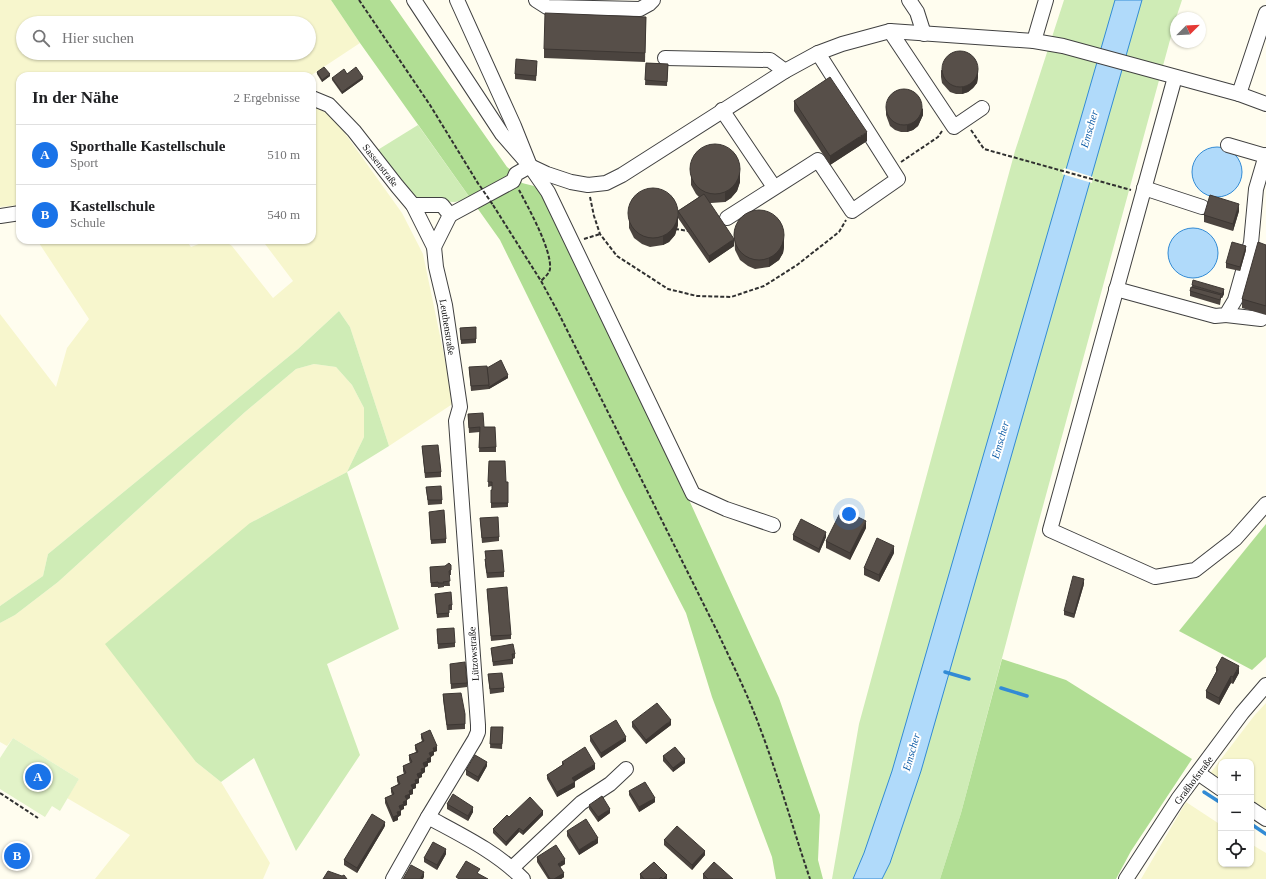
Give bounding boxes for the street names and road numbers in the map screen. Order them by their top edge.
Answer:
street label: Sassenstraße [361,142,401,189]
street label: Leuthenstraße [438,298,457,356]
street label: Lützowstraße [466,626,481,682]
street label: Graßhofstraße [1172,754,1215,806]

